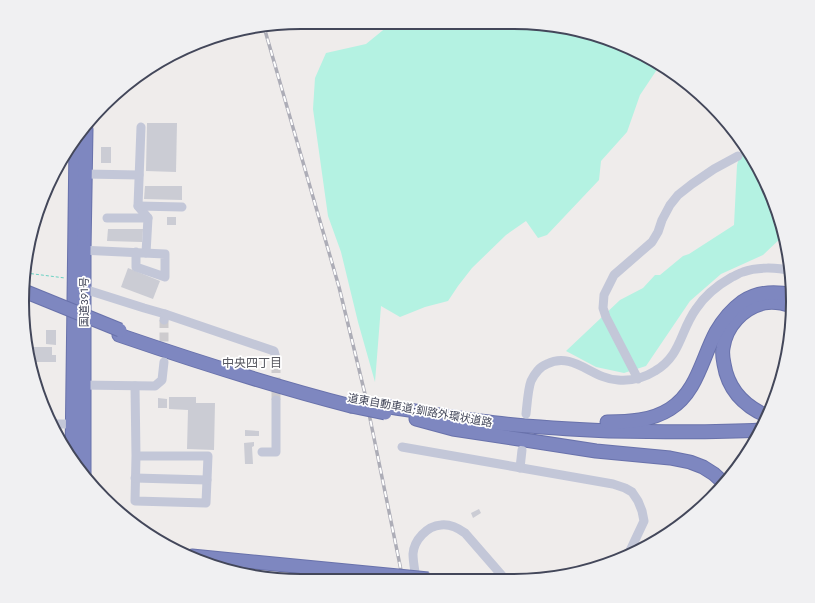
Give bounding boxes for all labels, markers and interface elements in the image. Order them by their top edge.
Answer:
street label: 国道391号 [76,277,92,327]
district label: 中央四丁目 [222,354,282,372]
street label: 道東自動車道;釧路外環状道路 [346,389,494,431]

